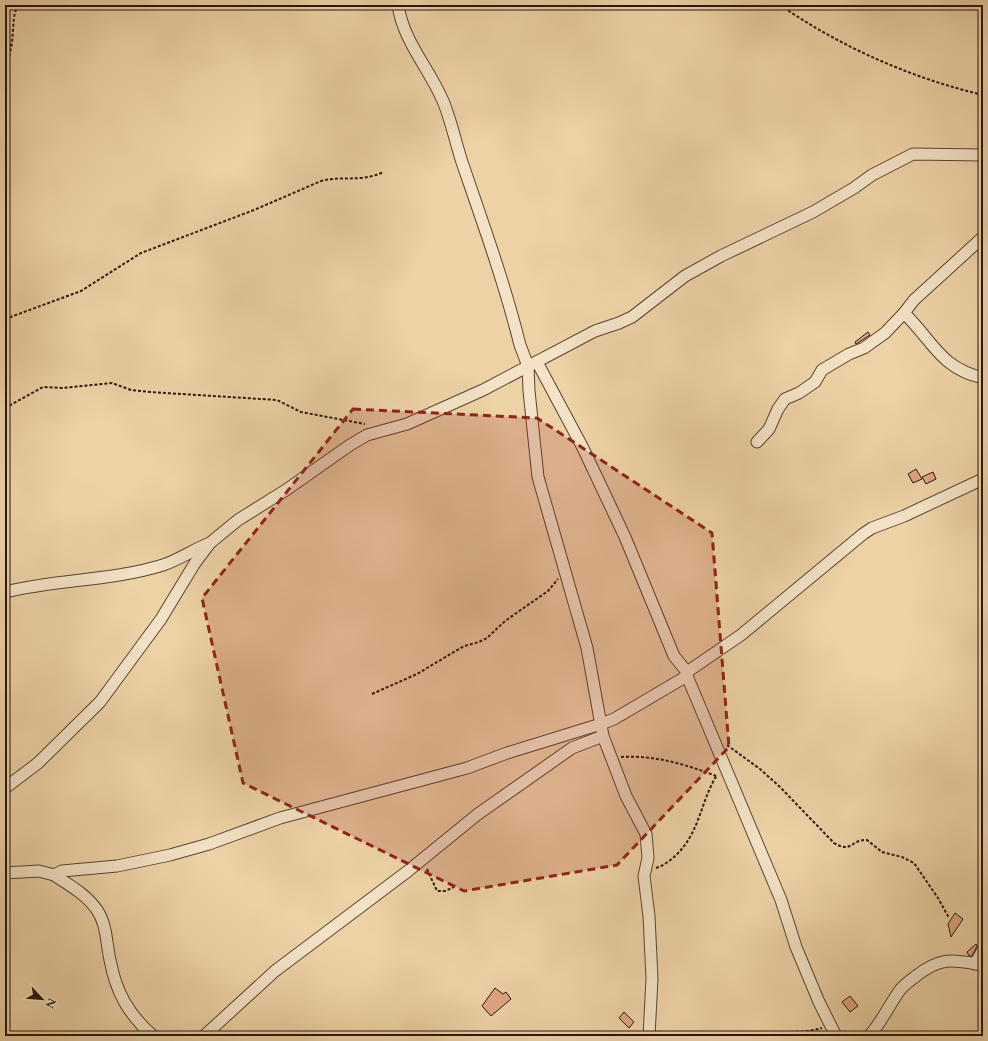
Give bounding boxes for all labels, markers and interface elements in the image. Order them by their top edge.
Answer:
north arrow [22,979,62,1019]
text: N [42,996,59,1011]

